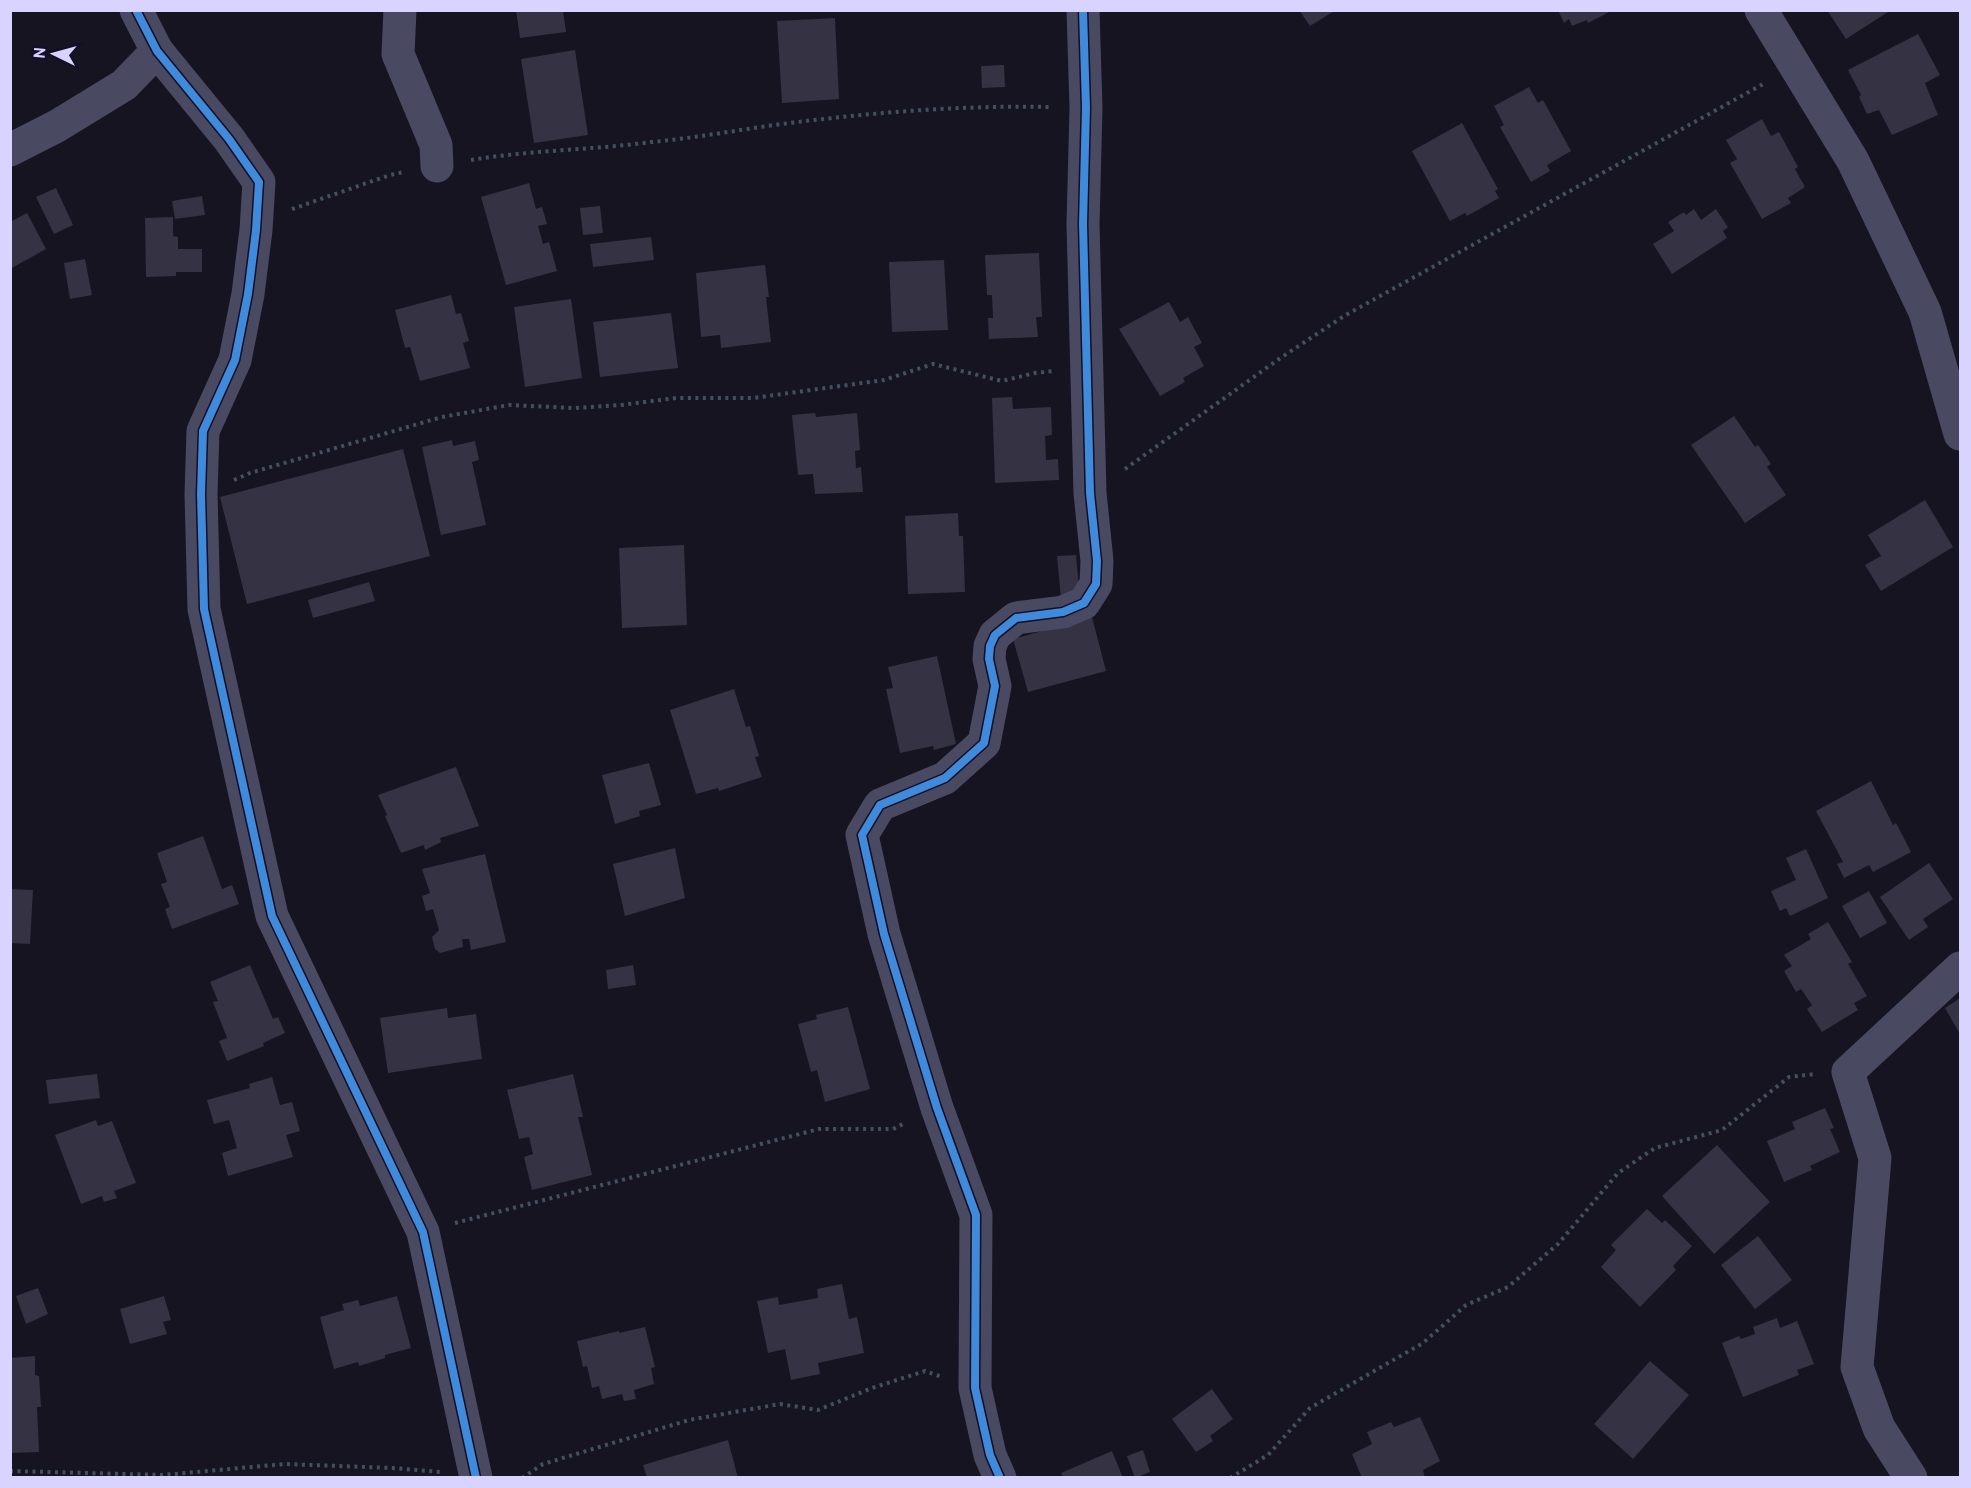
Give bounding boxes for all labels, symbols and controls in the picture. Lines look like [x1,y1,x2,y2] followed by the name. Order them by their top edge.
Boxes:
[24,24,84,84] north arrow
[31,46,52,59] text: N

